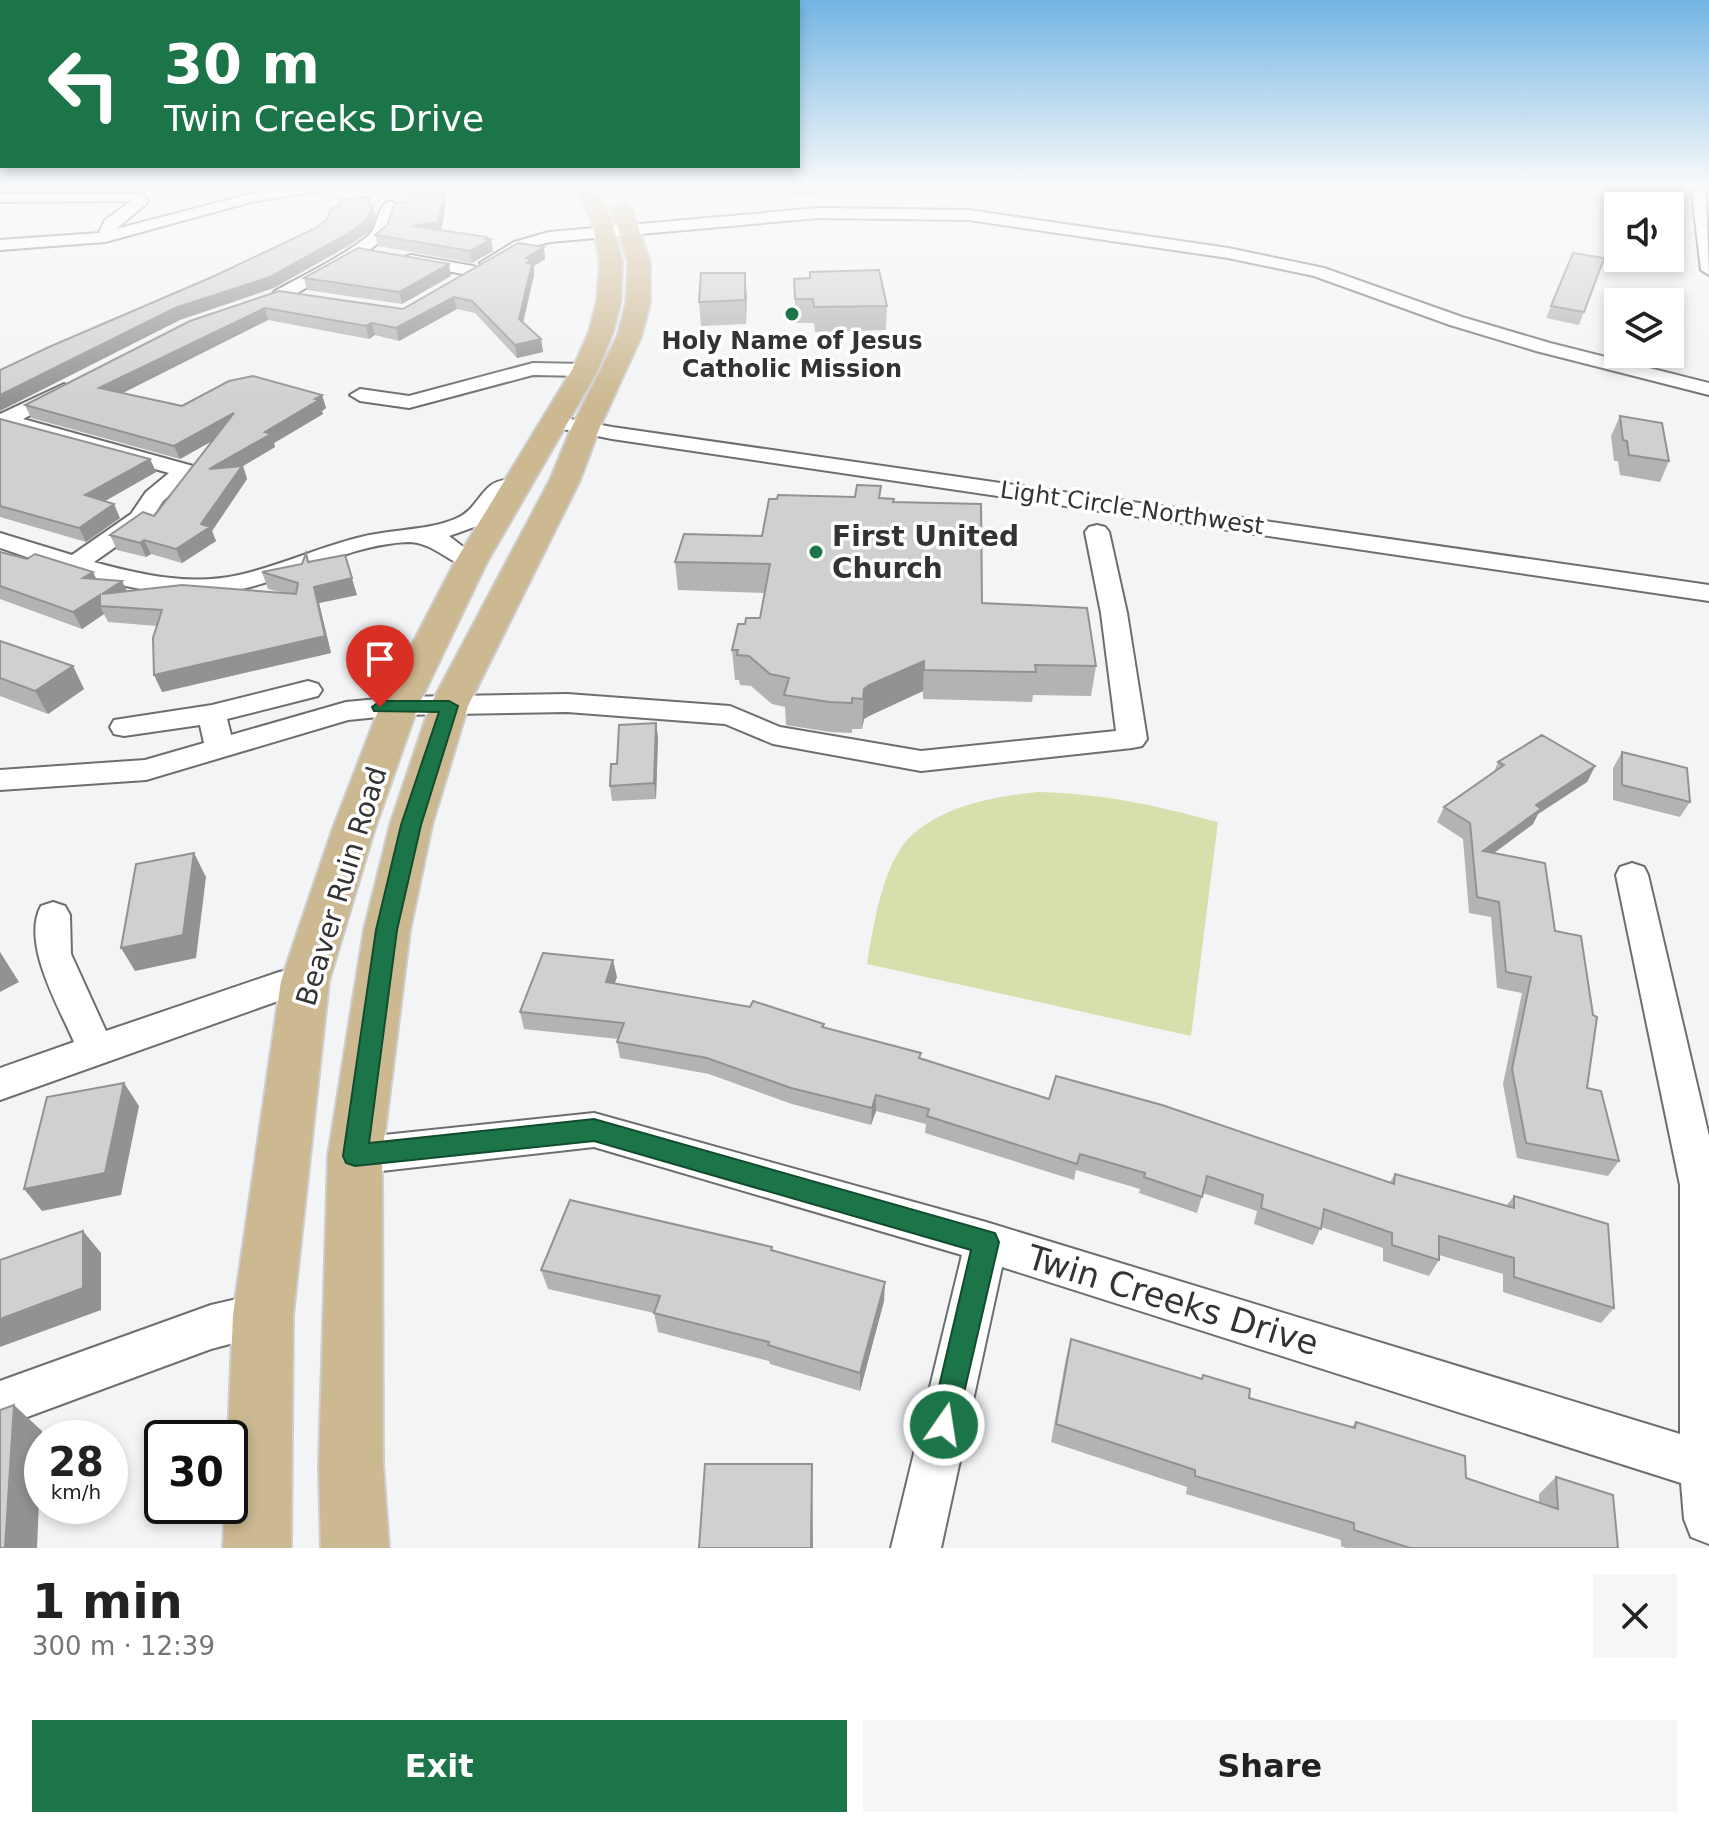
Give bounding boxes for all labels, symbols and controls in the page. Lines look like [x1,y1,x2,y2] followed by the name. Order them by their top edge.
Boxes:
[164,31,320,96] text: 30 m
[32,32,136,136] icon: left
[164,98,484,139] text: Twin Creeks Drive
[1604,192,1684,368] map controls
[1604,192,1684,272] button: sound
[1604,288,1684,368] button: layers
[783,305,801,323] marker: Holy Name of Jesus Catholic Mission
[662,327,922,383] place label: Holy Name of Jesus Catholic Mission
[998,476,1266,540] street label: Light Circle Northwest
[832,520,1019,585] place label: First United Church
[807,543,825,561] marker: First United Church
[346,625,414,707] pin
[358,637,402,681] icon: arrive
[289,763,394,1010] street label: Beaver Ruin Road
[1022,1236,1323,1363] street label: Twin Creeks Drive
[902,1383,986,1467] position arrow
[144,1420,248,1524] speed limit sign: 30
[48,1439,104,1485] text: 28
[51,1480,101,1504] text: km/h
[32,1573,183,1629] text: 1 min
[1593,1574,1677,1658] button: close
[32,1631,215,1661] text: 300 m · 12:39
[32,1720,847,1812] button: Exit
[863,1720,1677,1812] button: Share

